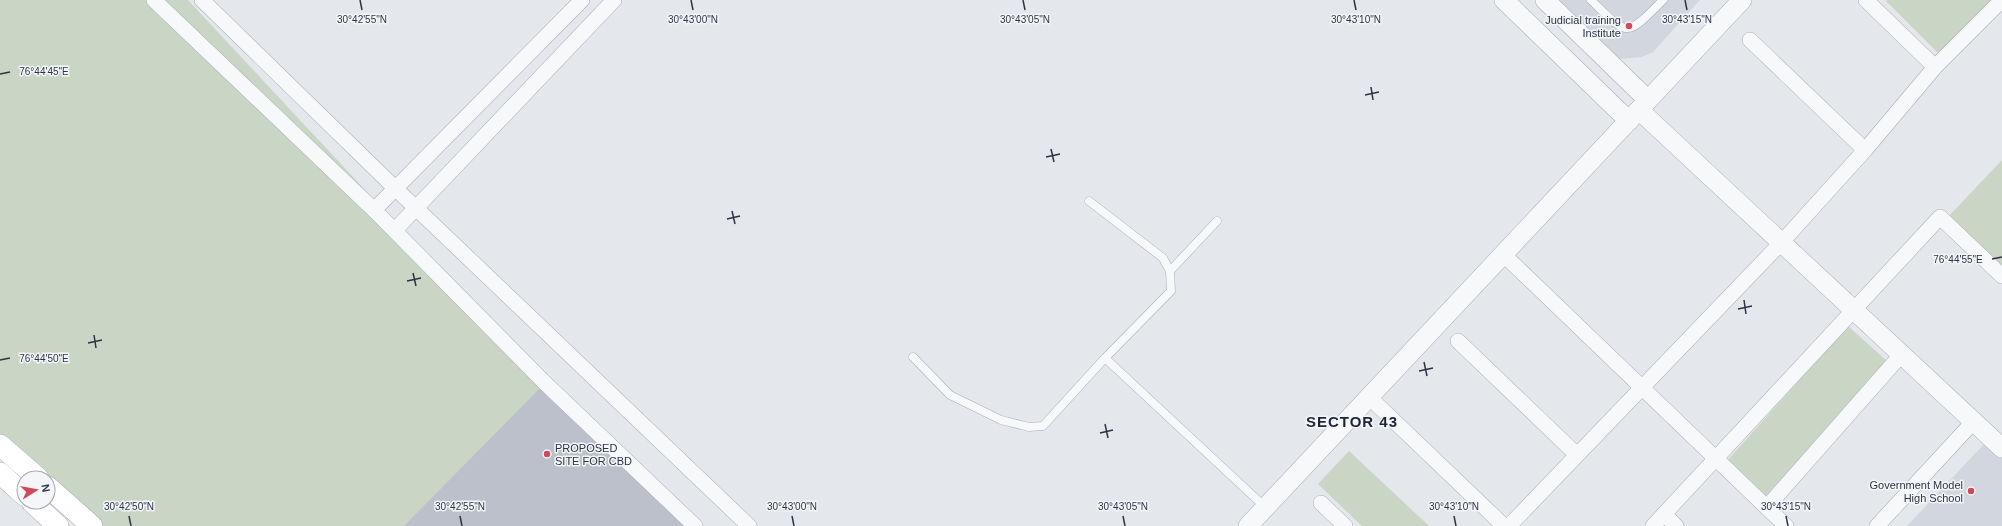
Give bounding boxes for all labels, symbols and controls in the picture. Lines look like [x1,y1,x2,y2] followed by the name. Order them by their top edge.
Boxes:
[337,14,387,25] text: 30°42'55"N
[668,14,718,25] text: 30°43'00"N
[1000,14,1050,25] text: 30°43'05"N
[1331,14,1381,25] text: 30°43'10"N
[1545,14,1621,39] place label: Judicial training Institute
[1662,14,1712,25] text: 30°43'15"N
[1624,21,1634,31] marker: Judicial training Institute
[19,66,69,77] text: 76°44'45"E
[1933,254,1983,265] text: 76°44'55"E
[19,353,69,364] text: 76°44'50"E
[1306,413,1398,430] district label: SECTOR 43
[555,442,632,467] place label: PROPOSED SITE FOR CBD
[542,449,552,459] marker: PROPOSED SITE FOR CBD
[16,470,56,510] north arrow
[1869,479,1963,504] place label: Government Model High School
[39,483,52,493] text: N
[1966,486,1976,496] marker: Government Model High School
[104,501,154,512] text: 30°42'50"N
[435,501,485,512] text: 30°42'55"N
[767,501,817,512] text: 30°43'00"N
[1098,501,1148,512] text: 30°43'05"N
[1429,501,1479,512] text: 30°43'10"N
[1761,501,1811,512] text: 30°43'15"N

